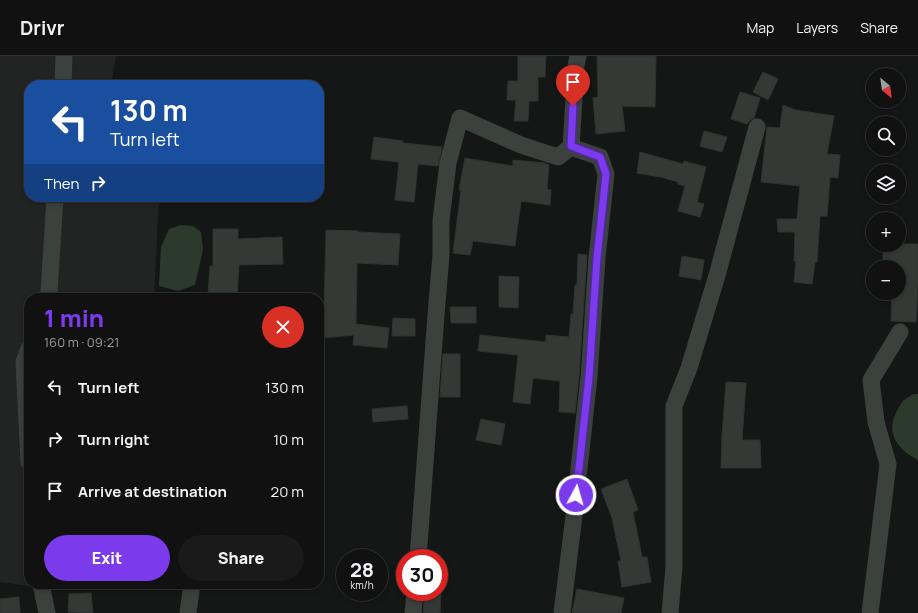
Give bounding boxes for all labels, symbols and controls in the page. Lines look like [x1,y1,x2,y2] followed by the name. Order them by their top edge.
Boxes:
[20,15,64,41] text: Drivr
[746,18,774,37] text: Map
[796,18,838,37] text: Layers
[860,18,898,37] text: Share
[556,65,590,106] pin
[866,68,906,108] north arrow
[866,68,906,300] map controls
[562,71,584,93] icon: arrive
[110,91,188,129] text: 130 m
[44,96,96,148] icon: left
[866,116,906,156] button: search
[110,127,180,151] text: Turn left
[866,164,906,204] button: layers
[87,172,109,194] icon: right
[44,173,79,194] text: Then
[866,212,906,252] button: +
[866,260,906,300] button: −
[44,301,104,334] text: 1 min
[262,306,304,348] button: close
[44,333,119,351] text: 160 m · 09:21
[44,376,66,398] icon: left
[78,377,140,398] text: Turn left
[265,377,304,398] text: 130 m
[44,428,66,450] icon: right
[78,429,149,450] text: Turn right
[273,429,304,450] text: 10 m
[555,474,597,516] position arrow
[44,480,66,502] icon: arrive
[78,481,227,502] text: Arrive at destination
[271,481,304,502] text: 20 m
[44,535,170,581] button: Exit
[178,535,304,581] button: Share
[396,549,448,601] speed limit sign: 30
[350,556,374,583] text: 28
[350,578,374,592] text: km/h

